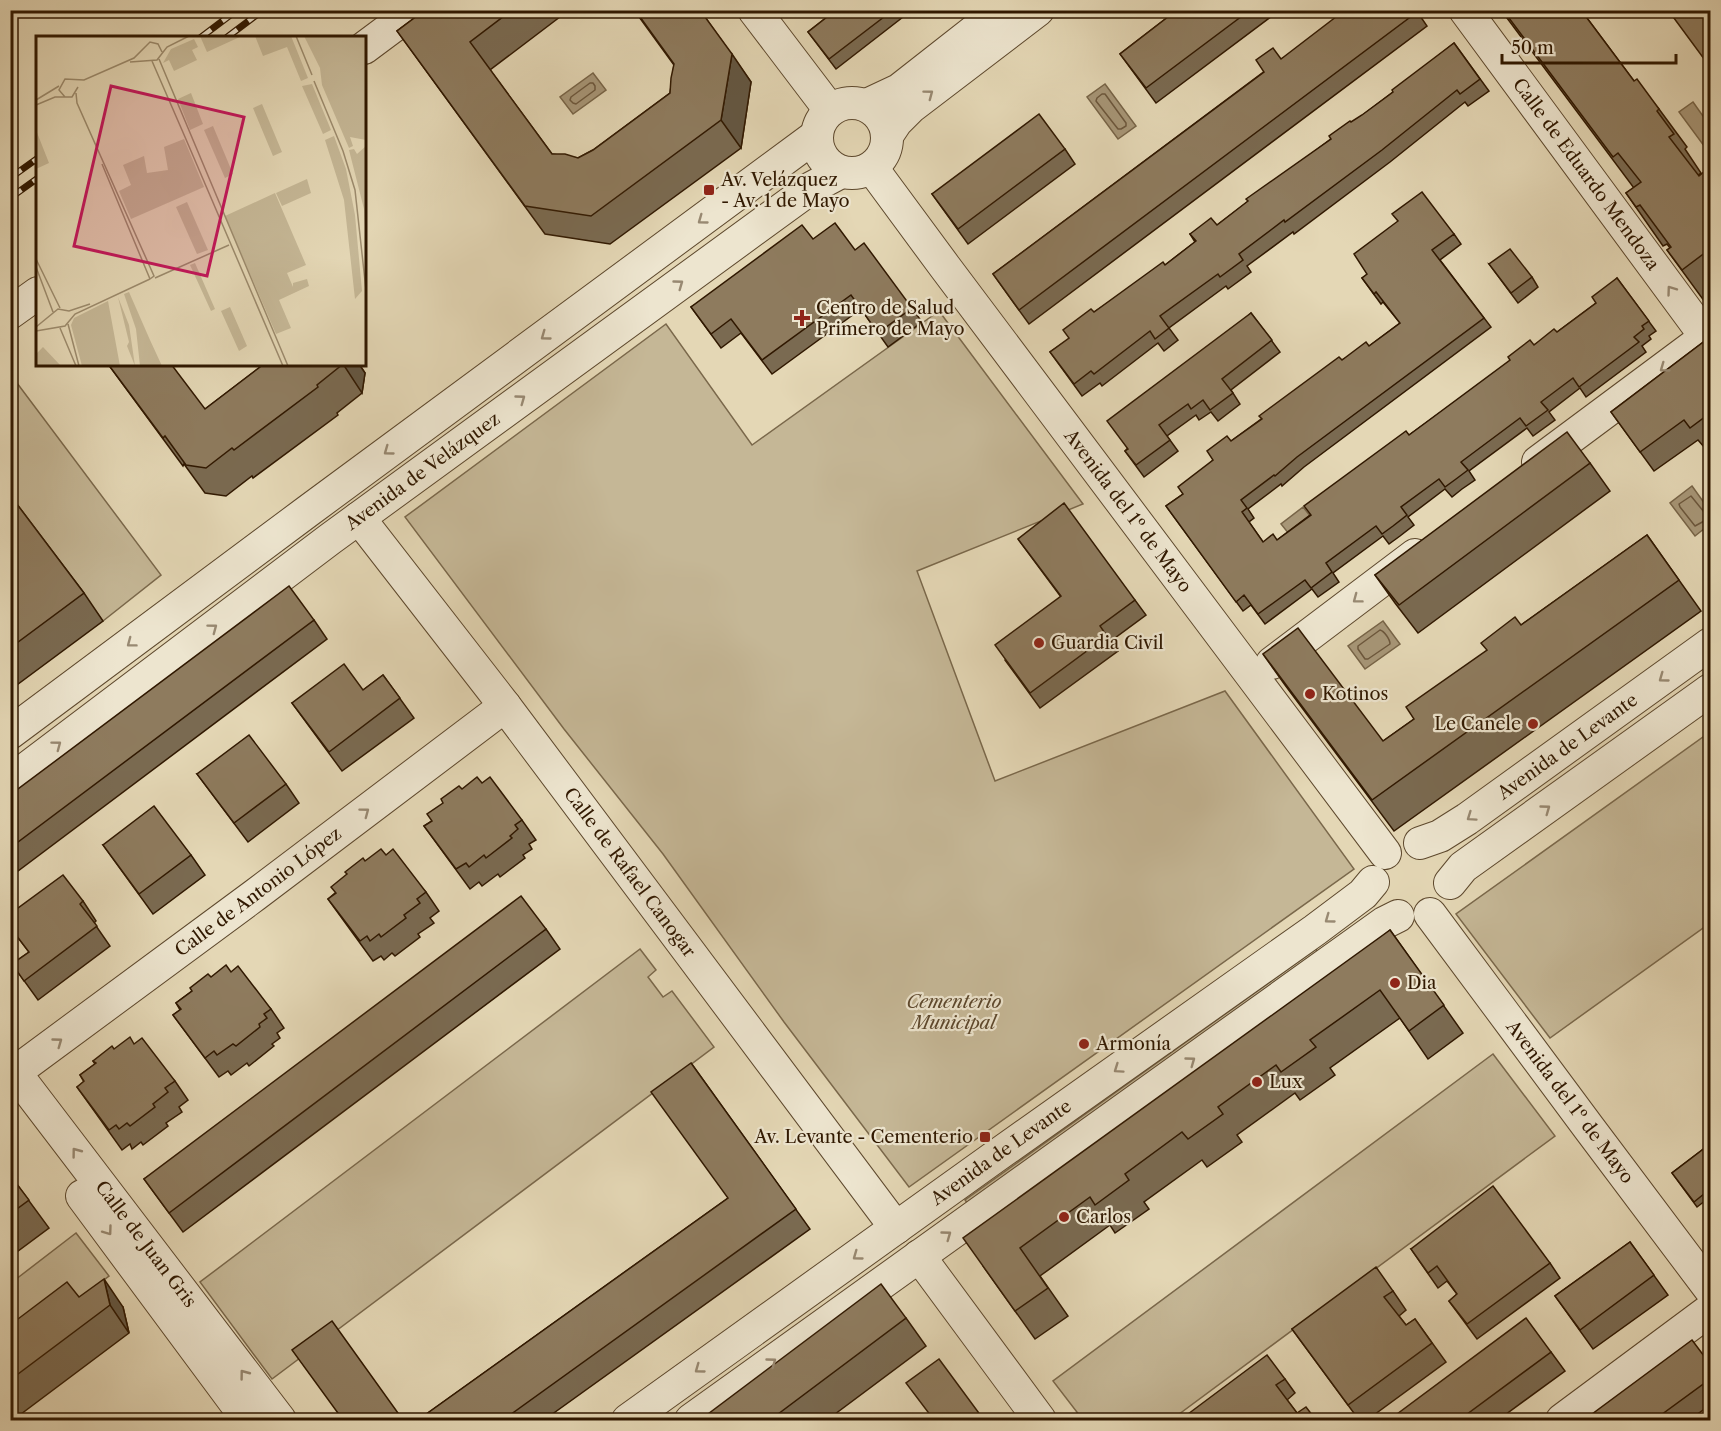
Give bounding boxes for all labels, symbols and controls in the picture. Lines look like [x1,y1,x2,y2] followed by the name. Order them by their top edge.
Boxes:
[1502,27,1676,65] scale bar
[36,36,366,366] inset map
[1511,37,1554,59] text: 50 m
[1508,74,1664,275] street label: Calle de Eduardo Mendoza
[923,90,934,101] one-way arrow
[720,169,850,212] place label: Av. Velázquez - Av. 1 de Mayo
[702,183,716,197] marker: Av. Velázquez - Av. 1 de Mayo
[698,213,709,224] one-way arrow
[672,281,683,292] one-way arrow
[1668,285,1679,296] one-way arrow
[816,297,964,340] place label: Centro de Salud Primero de Mayo
[793,309,811,327] marker: Centro de Salud Primero de Mayo
[541,328,552,339] one-way arrow
[1659,361,1670,372] one-way arrow
[515,396,526,407] one-way arrow
[340,408,504,536] street label: Avenida de Velázquez
[1059,424,1196,597] street label: Avenida del 1º de Mayo
[384,444,395,455] one-way arrow
[1352,592,1363,603] one-way arrow
[206,624,217,635] one-way arrow
[1051,632,1164,654] place label: Guardia Civil
[126,636,137,647] one-way arrow
[1032,636,1046,650] marker: Guardia Civil
[1659,671,1670,682] one-way arrow
[1322,683,1388,705] place label: Kotinos
[1303,687,1317,701] marker: Kotinos
[1492,689,1642,805] street label: Avenida de Levante
[1434,713,1521,735] place label: Le Canele
[1526,717,1540,731] marker: Le Canele
[51,742,62,753] one-way arrow
[559,783,700,962] street label: Calle de Rafael Canogar
[1539,805,1550,816] one-way arrow
[359,808,370,819] one-way arrow
[1466,810,1477,821] one-way arrow
[171,823,346,961] street label: Calle de Antonio López
[1324,912,1335,923] one-way arrow
[1407,972,1437,994] place label: Dia
[1388,976,1402,990] marker: Dia
[907,991,1002,1034] park label: Cementerio Municipal
[1501,1015,1638,1188] street label: Avenida del 1º de Mayo
[1095,1033,1171,1055] place label: Armonía
[1077,1037,1091,1051] marker: Armonía
[51,1038,62,1049] one-way arrow
[1185,1057,1196,1068] one-way arrow
[1114,1062,1125,1073] one-way arrow
[1269,1071,1303,1093] place label: Lux
[1250,1075,1264,1089] marker: Lux
[926,1095,1076,1211] street label: Avenida de Levante
[753,1126,973,1148] place label: Av. Levante - Cementerio
[978,1130,992,1144] marker: Av. Levante - Cementerio
[72,1147,83,1158] one-way arrow
[91,1177,201,1312] street label: Calle de Juan Gris
[1076,1206,1131,1228] place label: Carlos
[1057,1210,1071,1224] marker: Carlos
[101,1224,112,1235] one-way arrow
[941,1231,952,1242] one-way arrow
[853,1248,864,1259] one-way arrow
[766,1358,777,1369] one-way arrow
[694,1362,705,1373] one-way arrow
[241,1370,252,1381] one-way arrow

